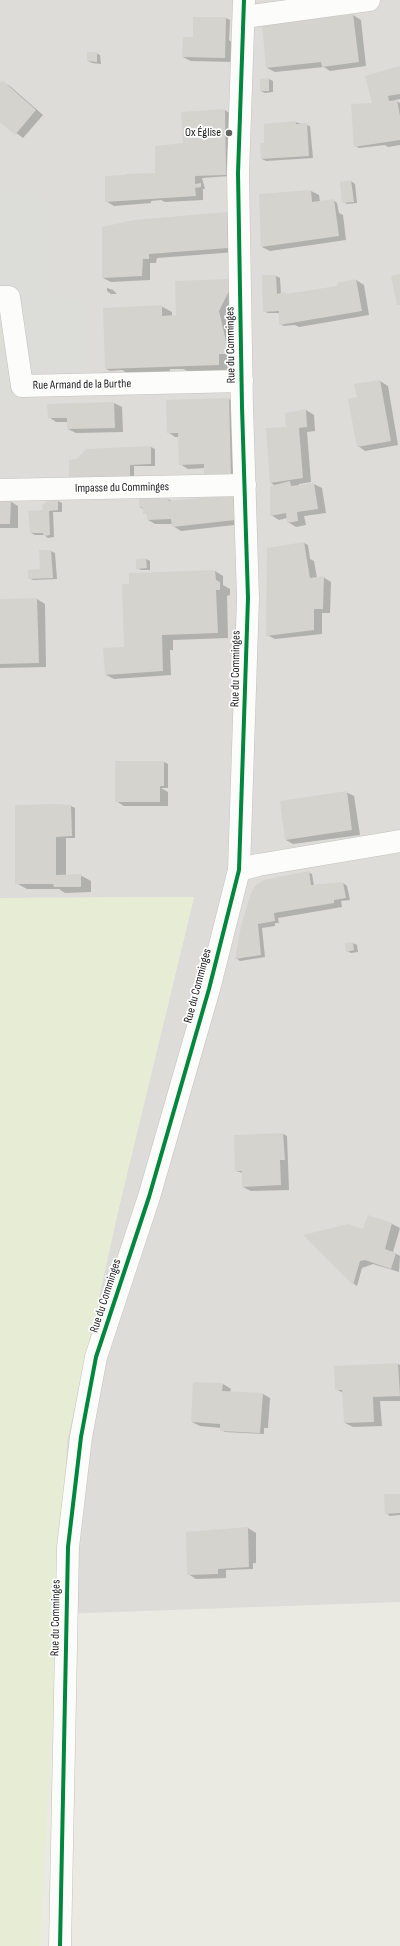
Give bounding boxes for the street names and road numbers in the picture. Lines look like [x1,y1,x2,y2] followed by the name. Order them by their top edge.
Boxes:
[223,307,239,383] street label: Rue du Comminges
[33,377,131,393] street label: Rue Armand de la Burthe
[75,480,169,496] street label: Impasse du Comminges
[228,631,244,707] street label: Rue du Comminges
[181,947,215,1025] street label: Rue du Comminges
[87,1257,125,1335] street label: Rue du Comminges
[48,1580,64,1656] street label: Rue du Comminges

